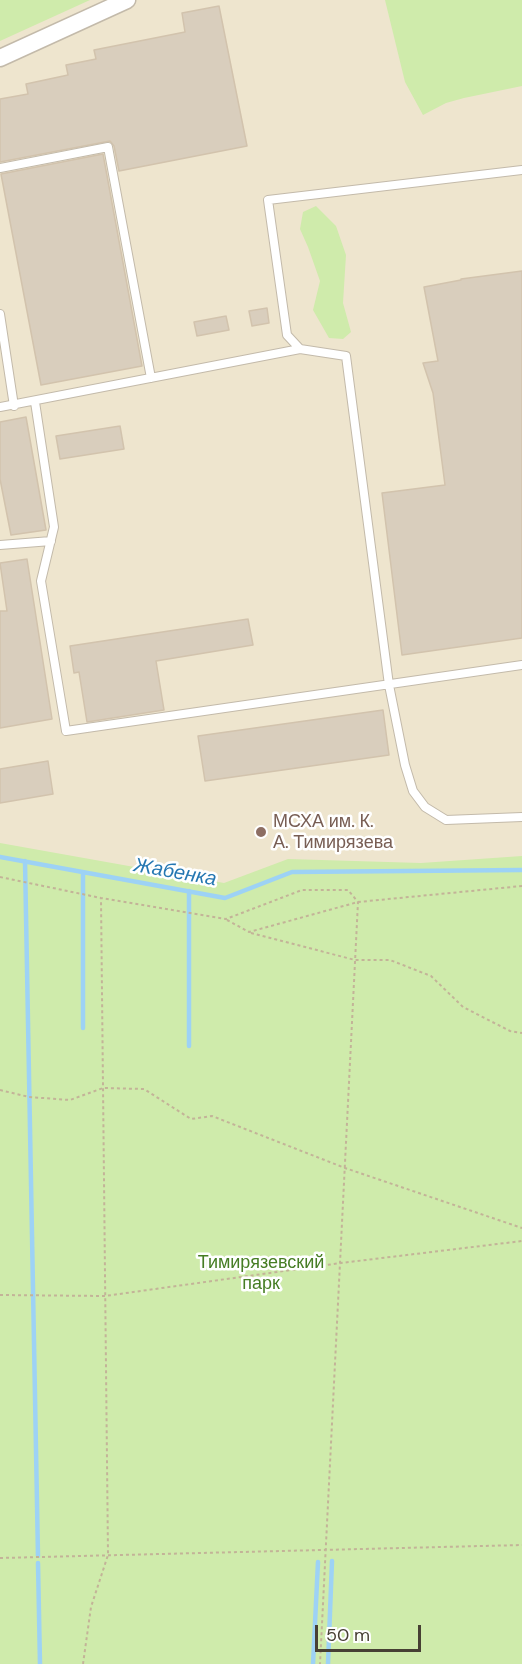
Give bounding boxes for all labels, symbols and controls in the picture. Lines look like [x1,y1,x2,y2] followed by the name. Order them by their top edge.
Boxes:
[273,811,393,854] place label: МСХА им. К. А. Тимирязева
[254,825,268,839] marker: МСХА им. К. А. Тимирязева
[132,854,218,892] water label: Жабенка
[198,1252,324,1294] park label: Тимирязевский парк
[318,1613,424,1651] scale bar
[326,1623,370,1647] text: 50 m

